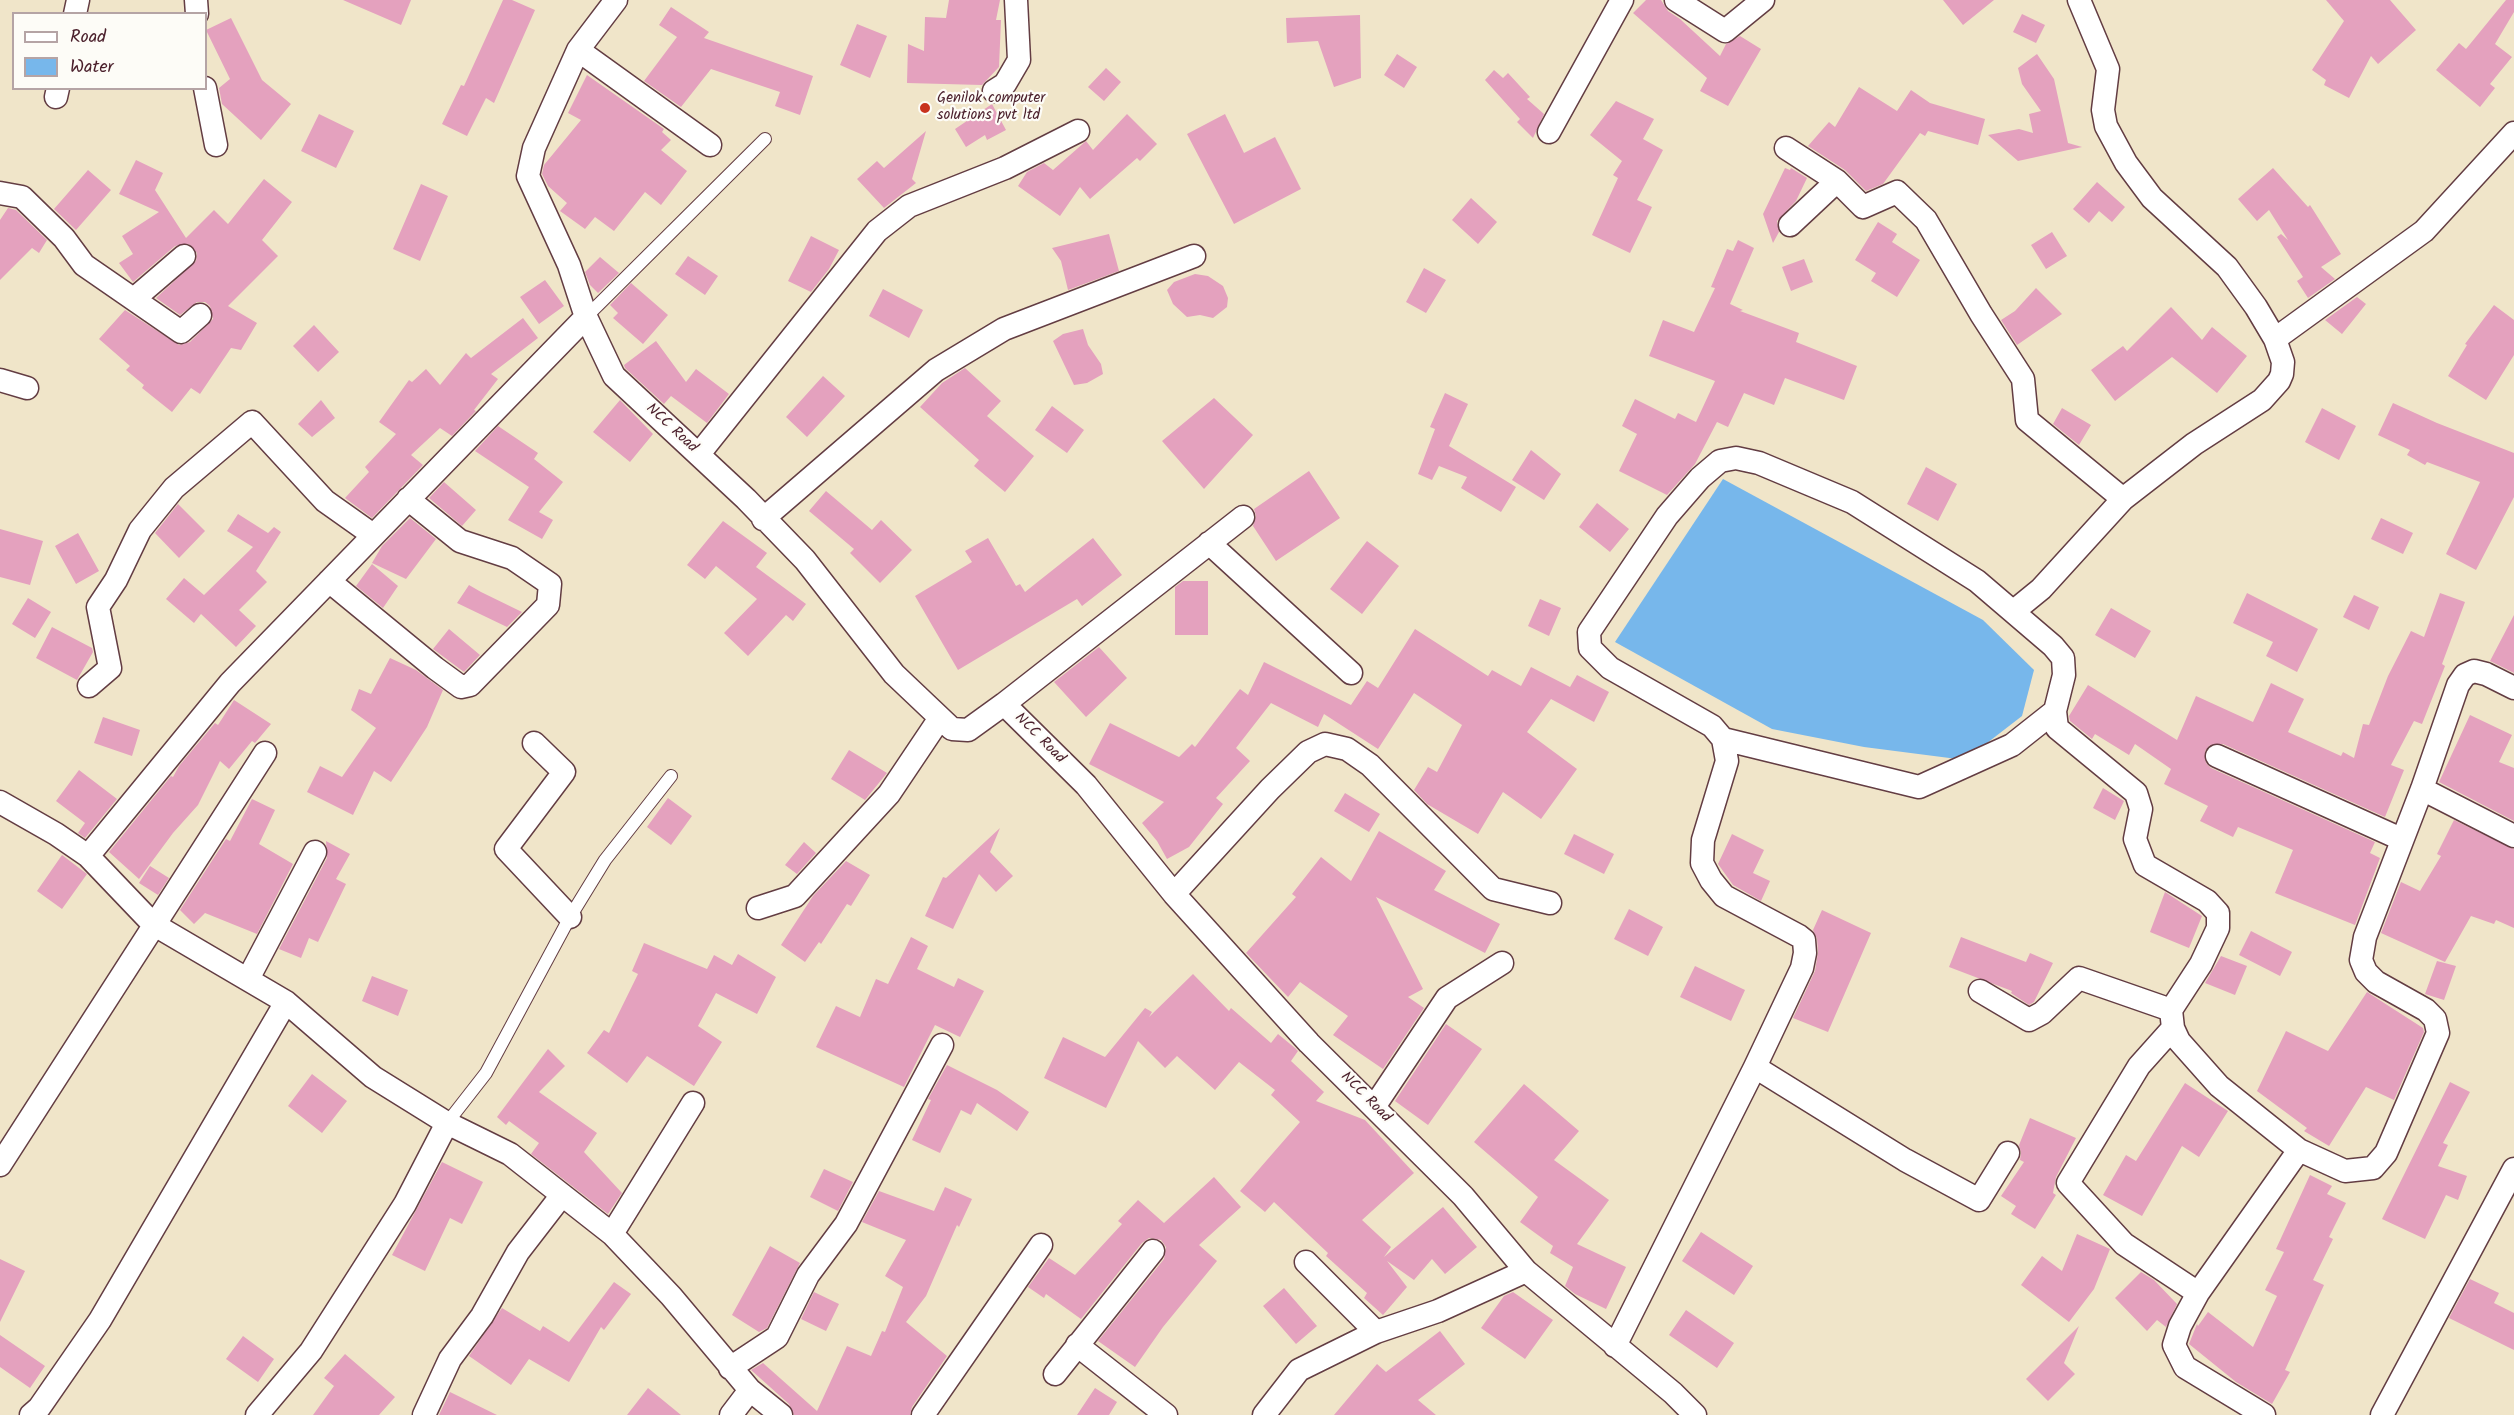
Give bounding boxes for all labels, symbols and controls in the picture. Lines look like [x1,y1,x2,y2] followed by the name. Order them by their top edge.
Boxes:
[12,12,207,90] legend
[70,23,106,52] text: Road
[70,53,114,82] text: Water
[937,90,1045,125] place label: Genilok computer solutions pvt ltd
[918,101,932,115] marker: Genilok computer solutions pvt ltd
[641,401,701,457] street label: NCC Road
[1010,710,1068,768] street label: NCC Road
[1336,1069,1394,1127] street label: NCC Road

